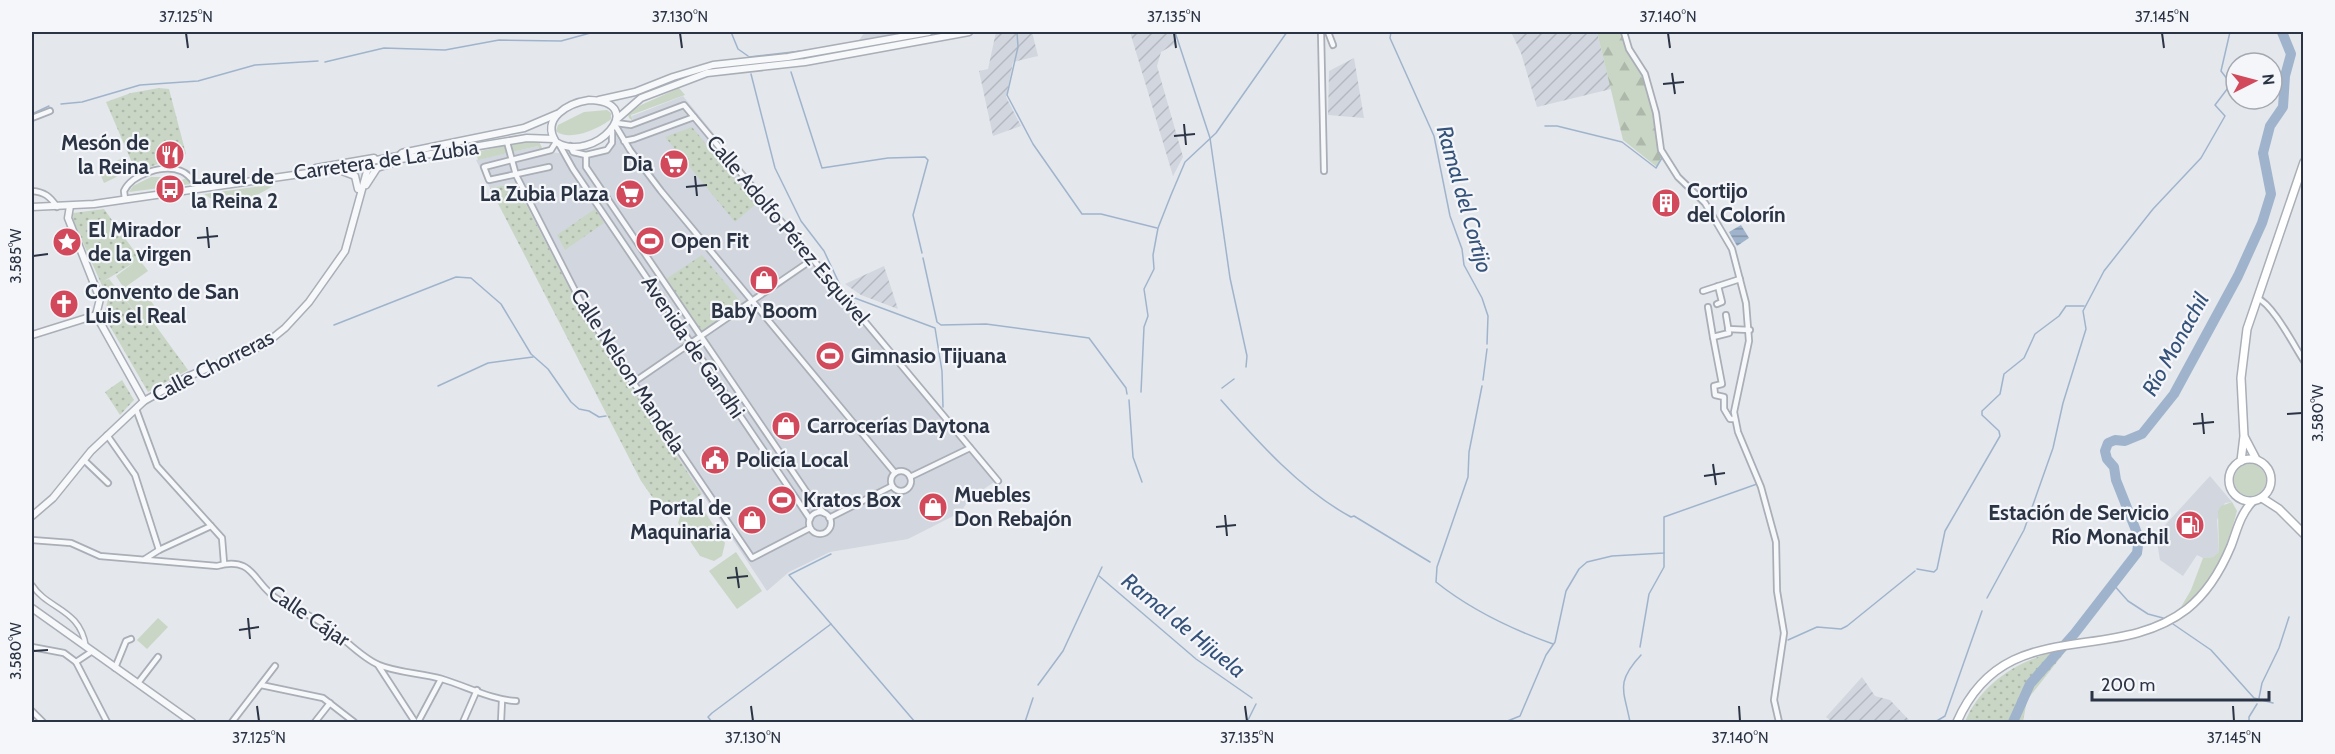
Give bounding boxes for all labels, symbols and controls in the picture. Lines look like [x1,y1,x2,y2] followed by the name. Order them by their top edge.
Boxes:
[159,8,213,26] text: 37.125°N
[652,8,708,26] text: 37.130°N
[1147,8,1201,26] text: 37.135°N
[1640,8,1696,26] text: 37.140°N
[2135,8,2189,26] text: 37.145°N
[2224,51,2284,111] north arrow
[2258,73,2278,86] text: N
[1431,122,1498,276] water label: Ramal del Cortijo
[61,130,150,179] place label: Mesón de la Reina
[702,130,875,330] street label: Calle Adolfo Pérez Esquivel
[292,134,480,185] street label: Carretera de La Zubia
[154,139,186,171] restaurant icon: Mesón de la Reina
[658,148,690,180] supermarket icon: Dia
[623,151,654,176] place label: Dia
[191,164,278,213] place label: Laurel de la Reina 2
[154,173,186,205] bus stop icon: Laurel de la Reina 2
[614,178,646,210] supermarket icon: La Zubia Plaza
[1687,178,1786,227] place label: Cortijo del Colorín
[480,181,610,206] place label: La Zubia Plaza
[1650,187,1682,219] building icon: Cortijo del Colorín
[88,217,191,266] place label: El Mirador de la virgen
[634,225,666,257] sports icon: Open Fit
[51,226,83,258] place icon: El Mirador de la virgen
[7,228,25,284] text: 3.585°W
[671,228,749,253] place label: Open Fit
[748,264,780,296] shop icon: Baby Boom
[637,271,750,423] street label: Avenida de Gandhi
[85,279,239,328] place label: Convento de San Luis el Real
[566,284,691,458] street label: Calle Nelson Mandela
[2136,287,2215,400] water label: Río Monachil
[48,288,80,320] church icon: Convento de San Luis el Real
[711,298,817,323] place label: Baby Boom
[148,324,278,407] street label: Calle Chorreras
[814,340,846,372] sports icon: Gimnasio Tijuana
[851,343,1007,368] place label: Gimnasio Tijuana
[2309,383,2327,442] text: 3.580°W
[770,410,802,442] shop icon: Carrocerías Daytona
[807,413,990,438] place label: Carrocerías Daytona
[699,444,731,476] public building icon: Policía Local
[736,447,849,472] place label: Policía Local
[954,482,1072,531] place label: Muebles Don Rebajón
[766,484,798,516] sports icon: Kratos Box
[803,487,902,512] place label: Kratos Box
[917,491,949,523] shop icon: Muebles Don Rebajón
[630,495,732,544] place label: Portal de Maquinaria
[1988,500,2169,549] place label: Estación de Servicio Río Monachil
[736,504,768,536] shop icon: Portal de Maquinaria
[2174,509,2206,541] fuel station icon: Estación de Servicio Río Monachil
[1116,567,1251,684] water label: Ramal de Hijuela
[263,579,355,653] street label: Calle Cájar
[7,621,25,680] text: 3.580°W
[2092,664,2269,702] scale bar
[2101,674,2155,696] text: 200 m
[232,729,286,747] text: 37.125°N
[725,729,781,747] text: 37.130°N
[1220,729,1274,747] text: 37.135°N
[1712,729,1768,747] text: 37.140°N
[2207,729,2261,747] text: 37.145°N

